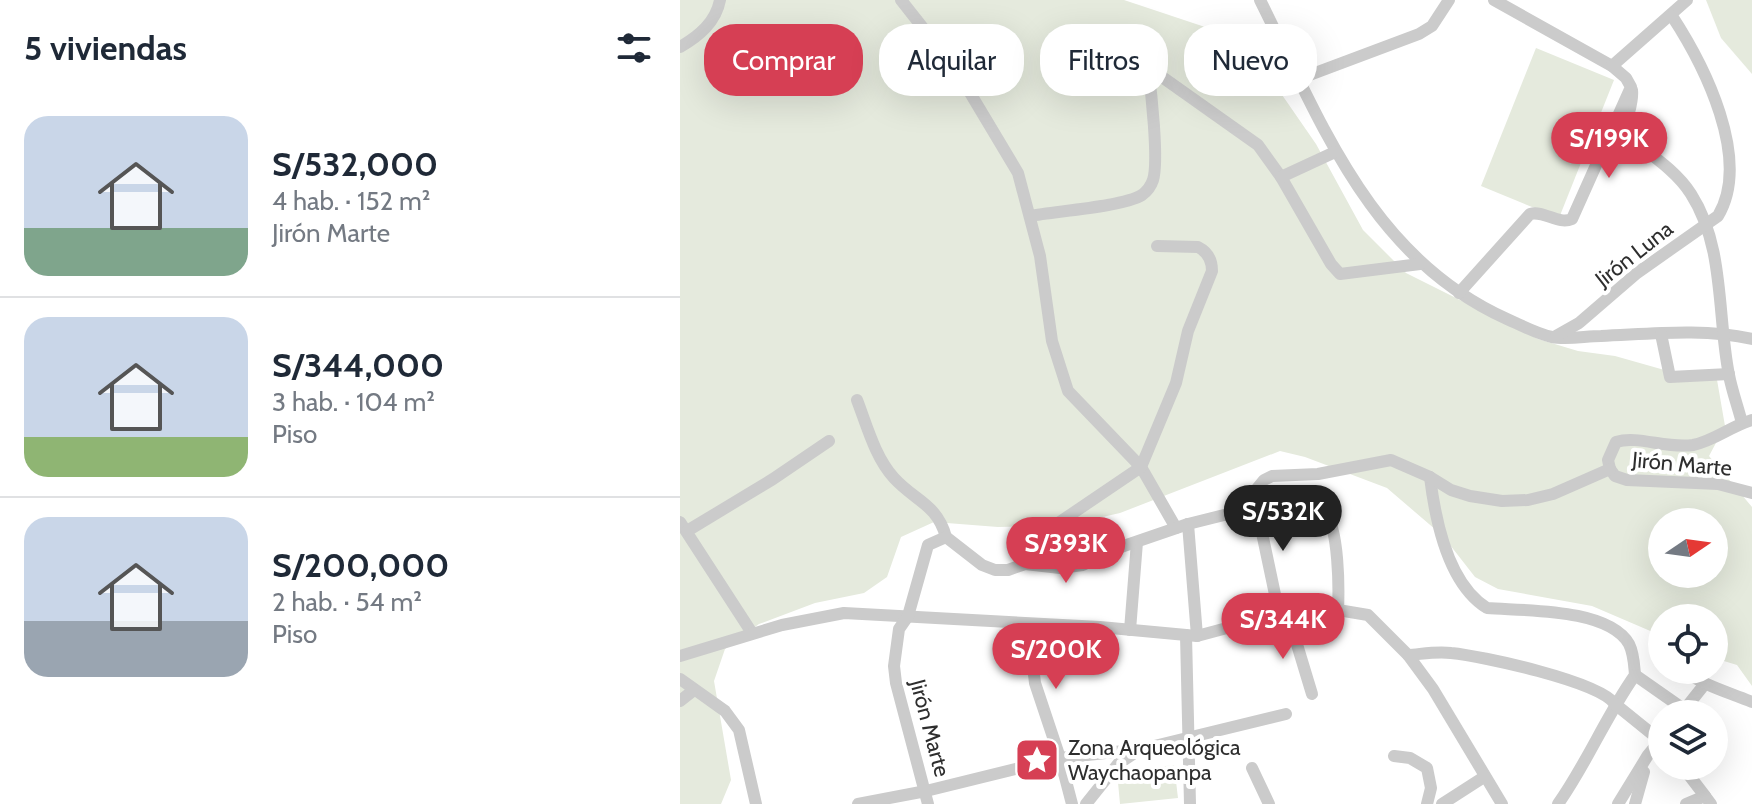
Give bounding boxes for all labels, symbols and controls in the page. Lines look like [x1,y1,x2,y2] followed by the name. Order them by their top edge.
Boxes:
[704,24,863,96] chip: Comprar
[879,24,1024,96] chip: Alquilar
[1040,24,1168,96] chip: Filtros
[1184,24,1317,96] chip: Nuevo
[612,26,656,70] icon: filters
[24,27,187,69] text: 5 viviendas
[1544,112,1674,180] pin: S/199K
[1569,122,1649,154] text: S/199K
[272,143,438,185] text: S/532,000
[88,148,184,244] icon: home
[272,185,430,217] text: 4 hab. · 152 m²
[1589,215,1679,293] street label: Jirón Luna
[272,217,390,249] text: Jirón Marte
[272,344,444,386] text: S/344,000
[88,349,184,445] icon: home
[272,386,435,418] text: 3 hab. · 104 m²
[272,418,317,450] text: Piso
[1630,446,1733,482] street label: Jirón Marte
[1218,485,1348,553] pin: S/532K
[1242,495,1324,527] text: S/532K
[1648,508,1728,588] north arrow
[1648,508,1728,780] map controls
[1001,517,1131,585] pin: S/393K
[1024,527,1108,559] text: S/393K
[272,544,449,586] text: S/200,000
[88,549,184,645] icon: home
[272,586,422,618] text: 2 hab. · 54 m²
[1218,593,1348,661] pin: S/344K
[1239,603,1327,635] text: S/344K
[1648,604,1728,684] button: locate
[272,618,317,650] text: Piso
[991,623,1121,691] pin: S/200K
[1010,633,1102,665] text: S/200K
[904,675,956,780] street label: Jirón Marte
[1648,700,1728,780] button: layers
[1068,734,1241,786] place label: Zona Arqueológica Waychaopanpa
[1013,736,1061,784] place icon: Zona Arqueológica Waychaopanpa

